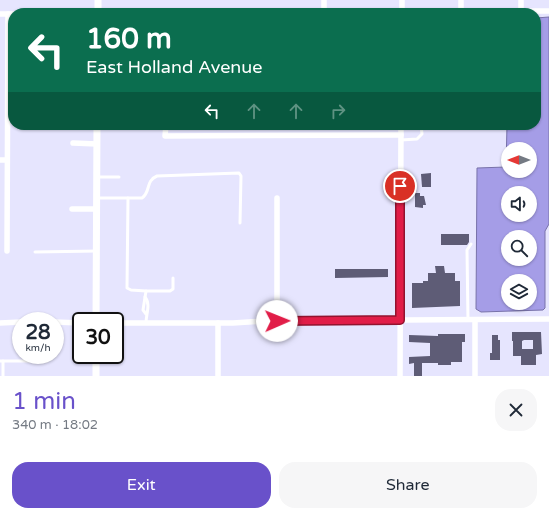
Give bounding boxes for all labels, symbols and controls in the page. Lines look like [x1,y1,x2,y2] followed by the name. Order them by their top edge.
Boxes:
[86,22,172,56] text: 160 m
[20,24,72,76] icon: left
[86,56,262,78] text: East Holland Avenue
[201,100,223,122] icon: left
[243,100,265,122] icon: ahead
[285,100,307,122] icon: ahead
[327,100,349,122] icon: right
[501,142,537,178] north arrow
[501,142,537,310] map controls
[383,169,417,203] pin
[389,175,411,197] icon: arrive
[501,186,537,222] button: sound
[501,230,537,266] button: search
[501,274,537,310] button: layers
[256,300,298,342] position arrow
[72,312,124,364] speed limit sign: 30
[25,321,51,345] text: 28
[25,342,51,354] text: km/h
[12,387,76,416] text: 1 min
[495,389,537,431] button: close
[12,417,98,433] text: 340 m · 18:02
[12,462,271,508] button: Exit
[279,462,537,508] button: Share

